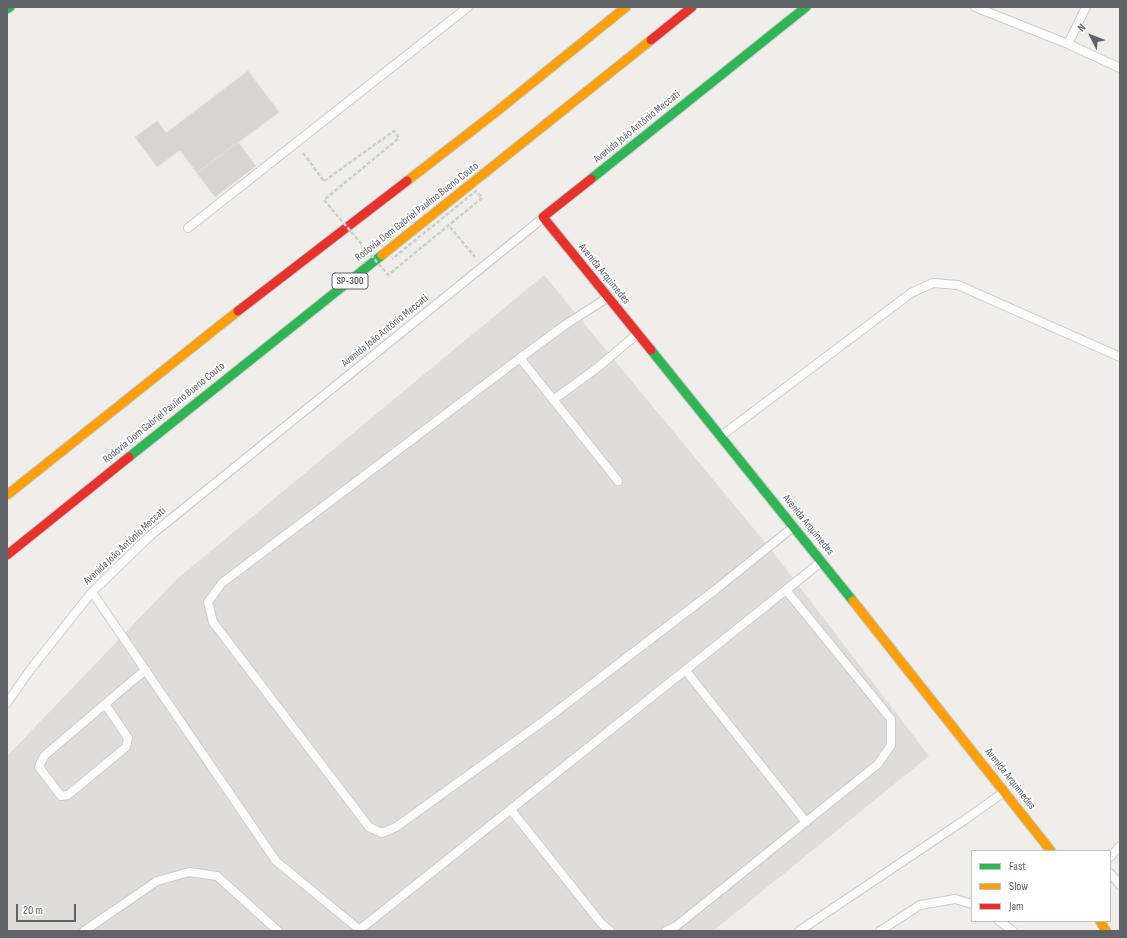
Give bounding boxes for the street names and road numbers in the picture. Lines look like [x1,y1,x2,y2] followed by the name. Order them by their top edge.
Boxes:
[591,88,683,166] street label: Avenida João Antônio Meccati
[353,160,481,264] street label: Rodovia Dom Gabriel Paulino Bueno Couto
[576,241,632,307] street label: Avenida Arquimedes
[332,273,368,289] road number: SP-300
[339,292,431,370] street label: Avenida João Antônio Meccati
[100,360,228,466] street label: Rodovia Dom Gabriel Paulino Bueno Couto
[780,492,836,558] street label: Avenida Arquimedes
[81,504,169,588] street label: Avenida João Antônio Meccati
[982,746,1038,812] street label: Avenida Arquimedes

